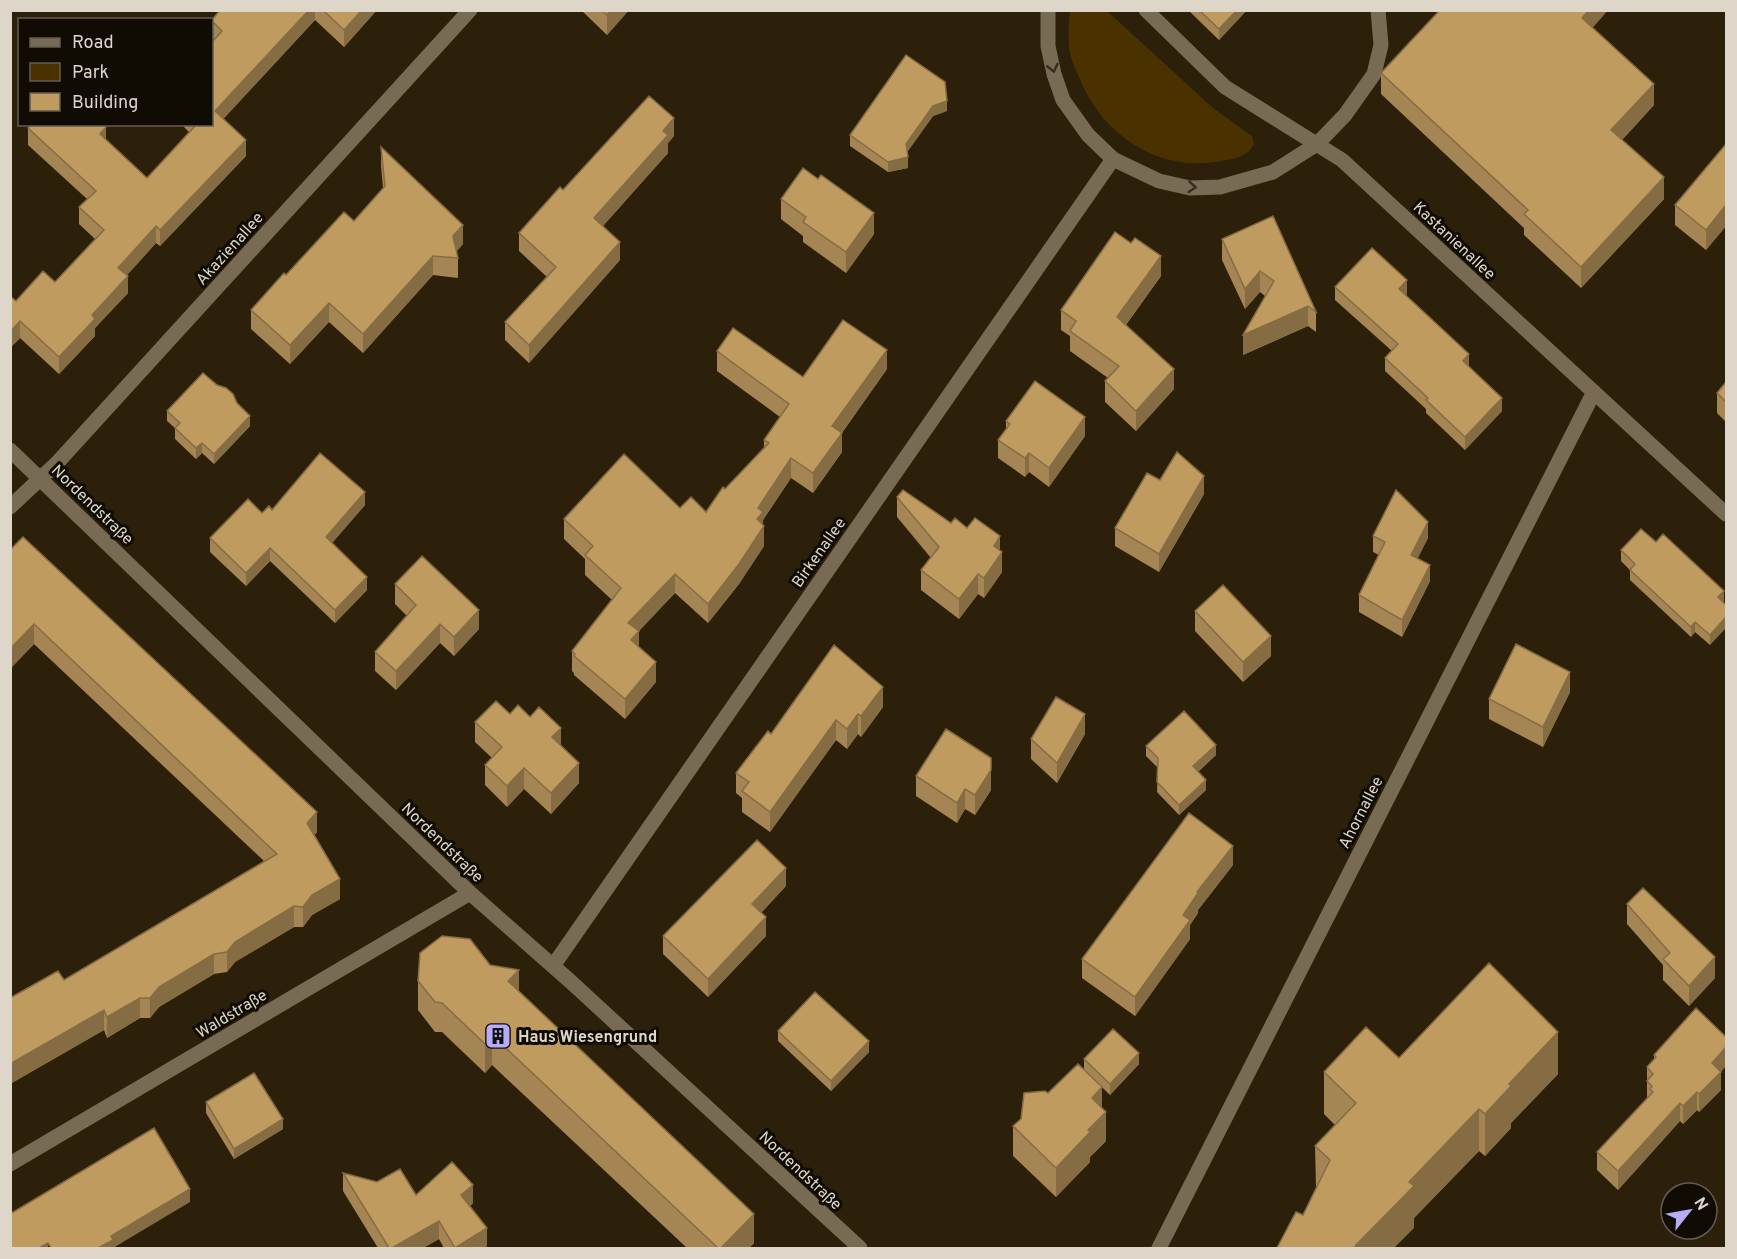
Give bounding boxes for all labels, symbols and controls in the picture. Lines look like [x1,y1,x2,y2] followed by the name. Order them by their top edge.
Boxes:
[18,18,213,126] legend
[72,32,114,55] text: Road
[72,62,109,85] text: Park
[1046,63,1059,73] one-way arrow
[72,92,138,115] text: Building
[1187,180,1196,193] one-way arrow
[1408,198,1499,285] street label: Kastanienallee
[192,209,269,290] street label: Akazienallee
[46,461,137,550] street label: Nordendstraße
[788,514,851,592] street label: Birkenallee
[1335,773,1389,852] street label: Ahornallee
[396,799,487,888] street label: Nordendstraße
[193,986,271,1044] street label: Waldstraße
[483,1021,513,1051] building icon: Haus Wiesengrund
[518,1028,657,1048] place label: Haus Wiesengrund
[754,1128,845,1215] street label: Nordendstraße
[1659,1181,1719,1241] north arrow
[1689,1194,1712,1214] text: N

